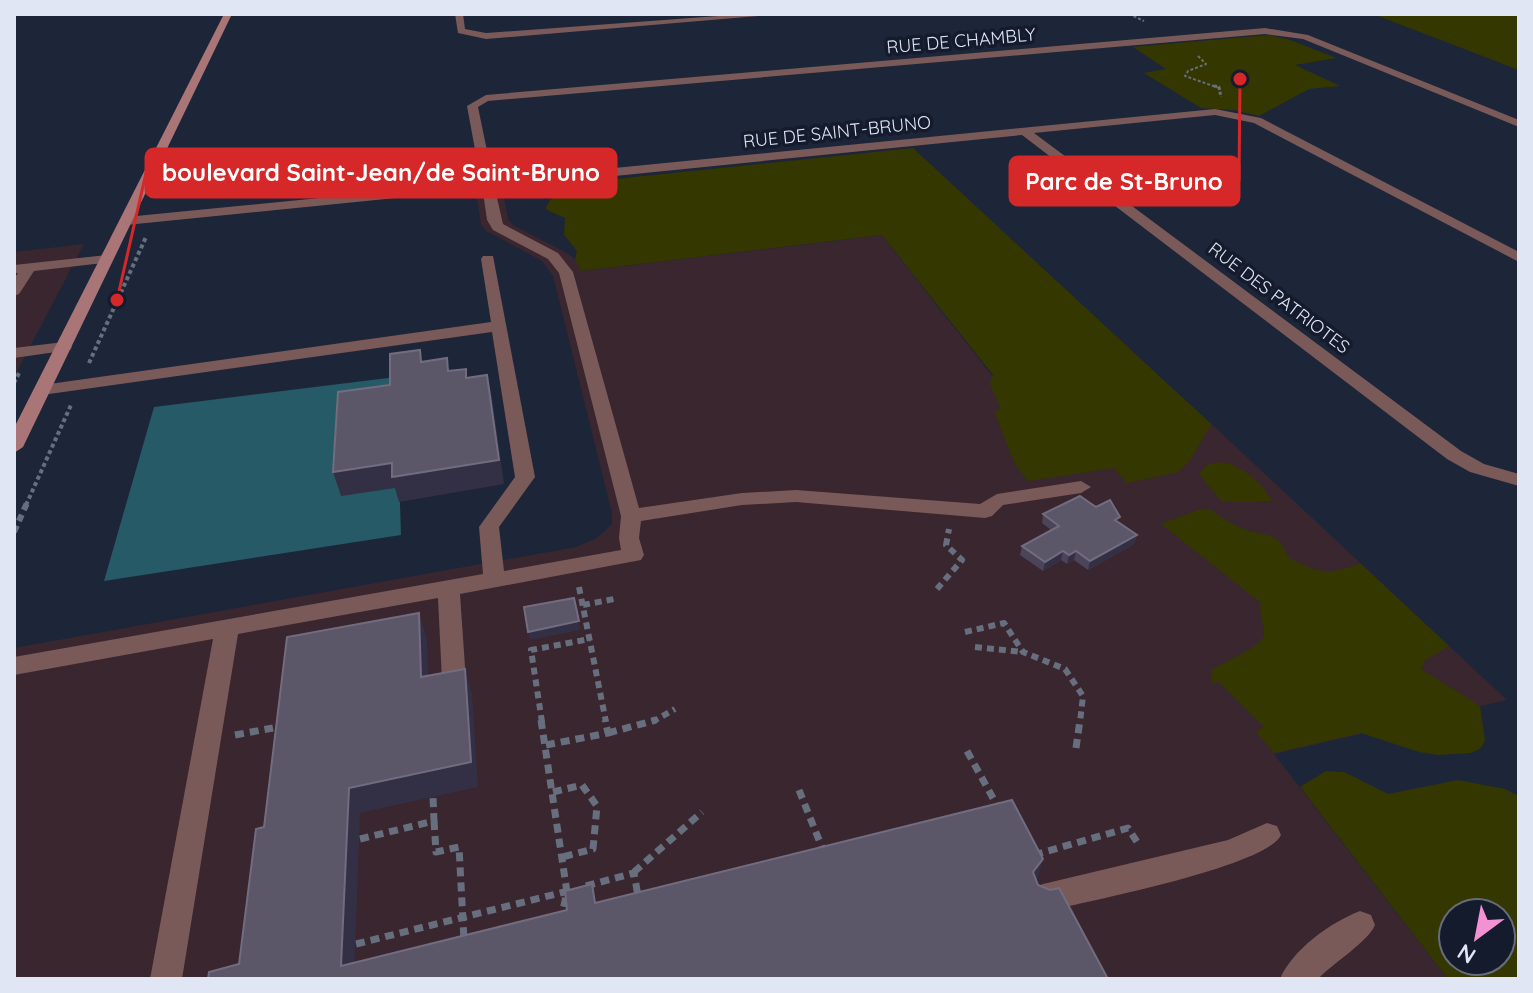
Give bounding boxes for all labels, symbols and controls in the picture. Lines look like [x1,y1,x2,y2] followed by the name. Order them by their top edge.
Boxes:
[885,23,1036,58] street label: RUE DE CHAMBLY
[742,110,932,153] street label: RUE DE SAINT-BRUNO
[146,149,616,197] callout: boulevard Saint-Jean/de Saint-Bruno
[162,157,600,187] text: boulevard Saint-Jean/de Saint-Bruno
[1010,157,1239,205] callout: Parc de St-Bruno
[1025,166,1223,196] text: Parc de St-Bruno
[1204,237,1354,358] street label: RUE DES PATRIOTES
[1437,897,1517,977] north arrow
[1452,938,1481,970] text: N

